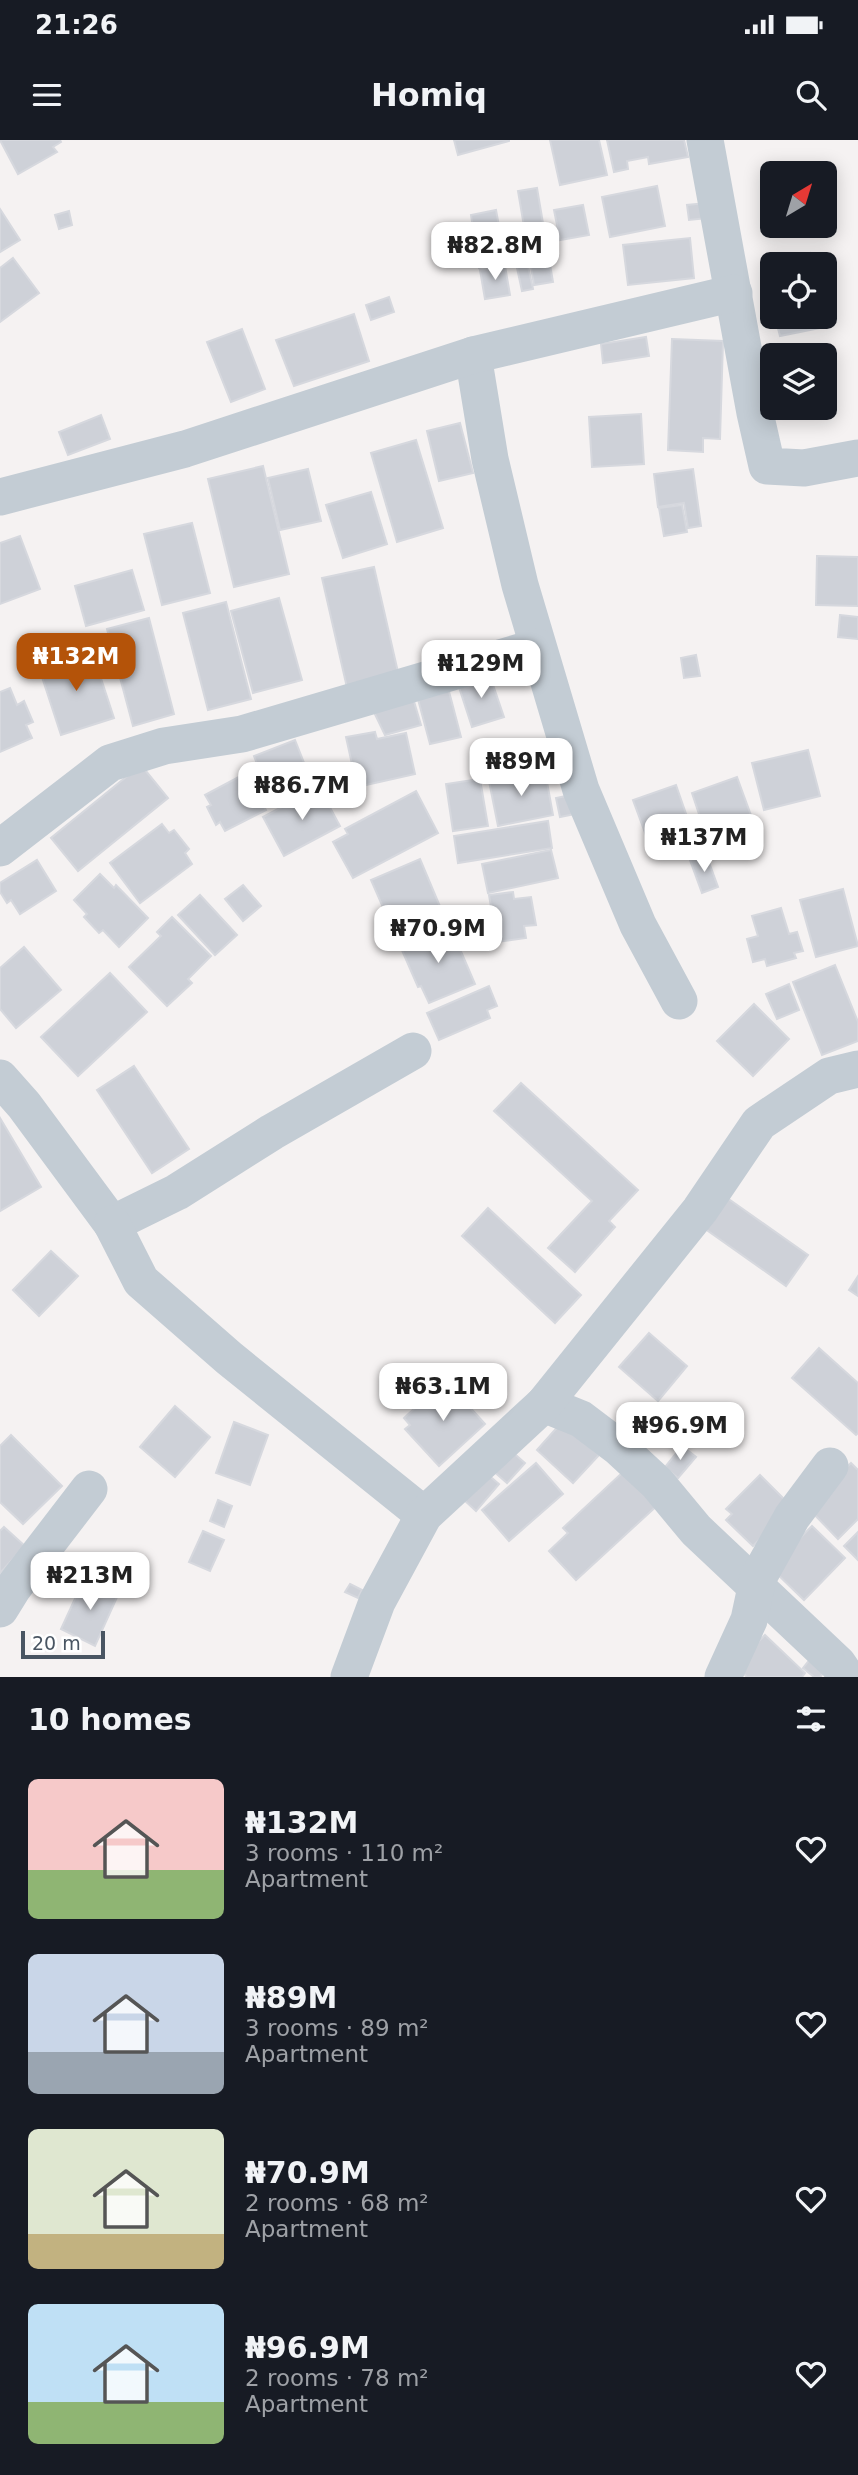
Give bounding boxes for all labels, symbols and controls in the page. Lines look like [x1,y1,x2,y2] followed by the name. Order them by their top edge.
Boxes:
[35,10,118,40] text: 21:26
[28,76,66,114] icon: menu
[371,76,487,114] text: Homiq
[792,76,830,114] icon: search
[760,161,836,238] north arrow
[760,161,837,420] map controls
[438,222,552,282] pin: ₦82.8M
[447,232,543,258] text: ₦82.8M
[760,252,837,329] button: locate
[760,343,837,420] button: layers
[27,634,125,693] pin: ₦132M
[432,640,530,700] pin: ₦129M
[33,643,119,669] text: ₦132M
[438,650,524,676] text: ₦129M
[480,738,562,798] pin: ₦89M
[486,748,556,774] text: ₦89M
[245,762,359,822] pin: ₦86.7M
[254,772,350,798] text: ₦86.7M
[655,814,753,874] pin: ₦137M
[661,824,747,850] text: ₦137M
[381,906,495,965] pin: ₦70.9M
[390,915,486,941] text: ₦70.9M
[386,1364,500,1423] pin: ₦63.1M
[395,1373,491,1399] text: ₦63.1M
[623,1402,737,1462] pin: ₦96.9M
[632,1412,728,1438] text: ₦96.9M
[41,1552,139,1612] pin: ₦213M
[47,1562,133,1588] text: ₦213M
[21,1628,105,1660] scale bar
[32,1632,81,1654] text: 20 m
[792,1700,830,1738] icon: filters
[28,1702,192,1737] text: 10 homes
[245,1805,358,1840] text: ₦132M
[84,1807,168,1891] icon: home
[792,1830,830,1868] icon: heart
[245,1840,443,1866] text: 3 rooms · 110 m²
[245,1866,368,1892] text: Apartment
[245,1980,337,2015] text: ₦89M
[84,1982,168,2066] icon: home
[792,2005,830,2043] icon: heart
[245,2015,429,2041] text: 3 rooms · 89 m²
[245,2041,368,2067] text: Apartment
[245,2155,370,2190] text: ₦70.9M
[84,2157,168,2241] icon: home
[792,2180,830,2218] icon: heart
[245,2190,429,2216] text: 2 rooms · 68 m²
[245,2216,368,2242] text: Apartment
[245,2330,370,2365] text: ₦96.9M
[84,2332,168,2416] icon: home
[792,2355,830,2393] icon: heart
[245,2365,429,2391] text: 2 rooms · 78 m²
[245,2391,368,2417] text: Apartment

